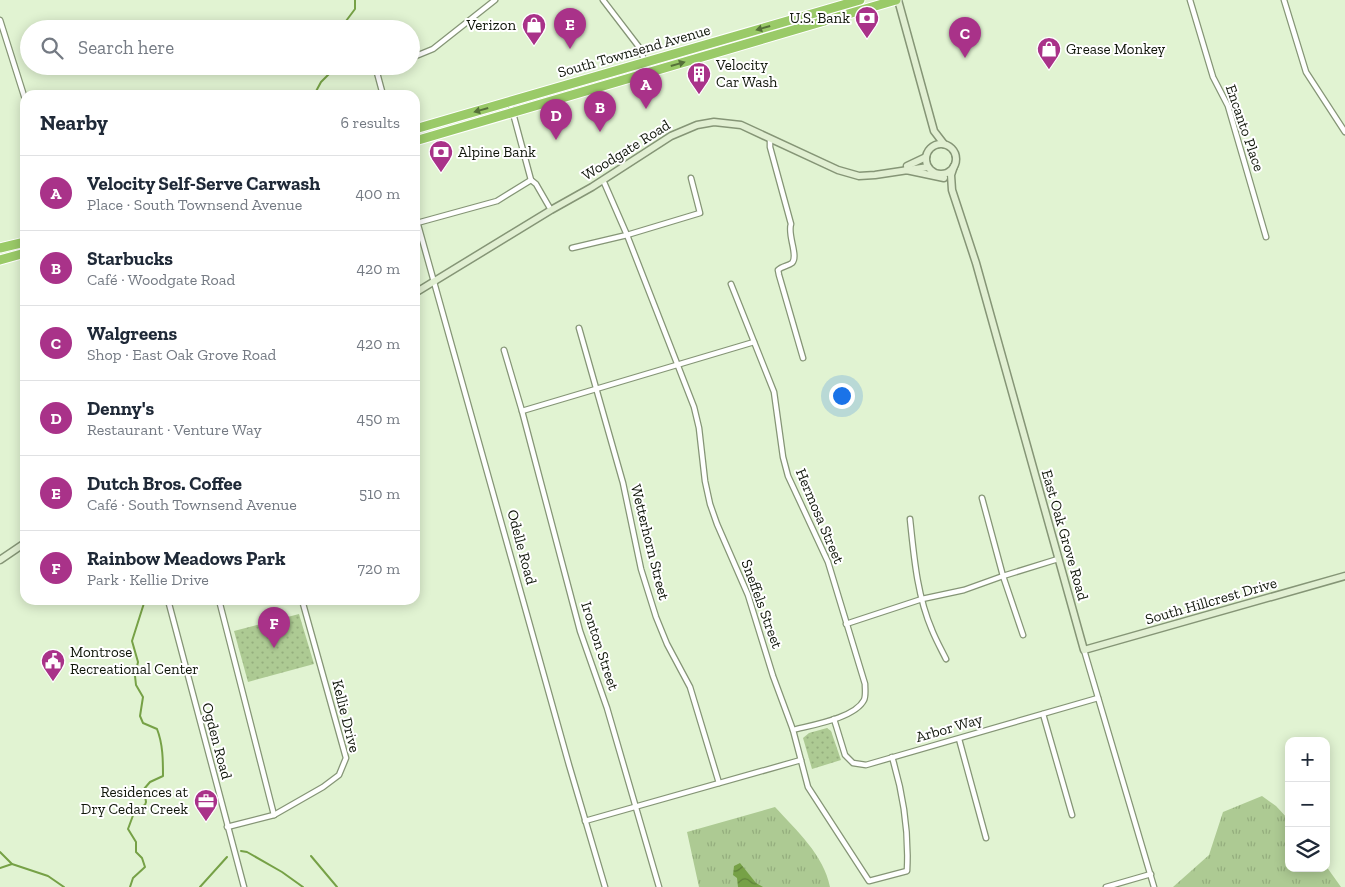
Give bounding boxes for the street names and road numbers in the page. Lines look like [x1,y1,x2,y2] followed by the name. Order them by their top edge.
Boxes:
[556,21,712,81] street label: South Townsend Avenue
[1222,82,1268,174] street label: Encanto Place
[579,115,674,184] street label: Woodgate Road
[792,466,848,567] street label: Hermosa Street
[1038,468,1092,603] street label: East Oak Grove Road
[627,482,673,602] street label: Wetterhorn Street
[503,508,541,587] street label: Odelle Road
[738,557,787,651] street label: Sneffels Street
[1143,574,1279,628] street label: South Hillcrest Drive
[577,599,623,693] street label: Ironton Street
[328,678,364,754] street label: Kellie Drive
[198,701,236,782] street label: Ogden Road
[914,710,985,746] street label: Arbor Way

